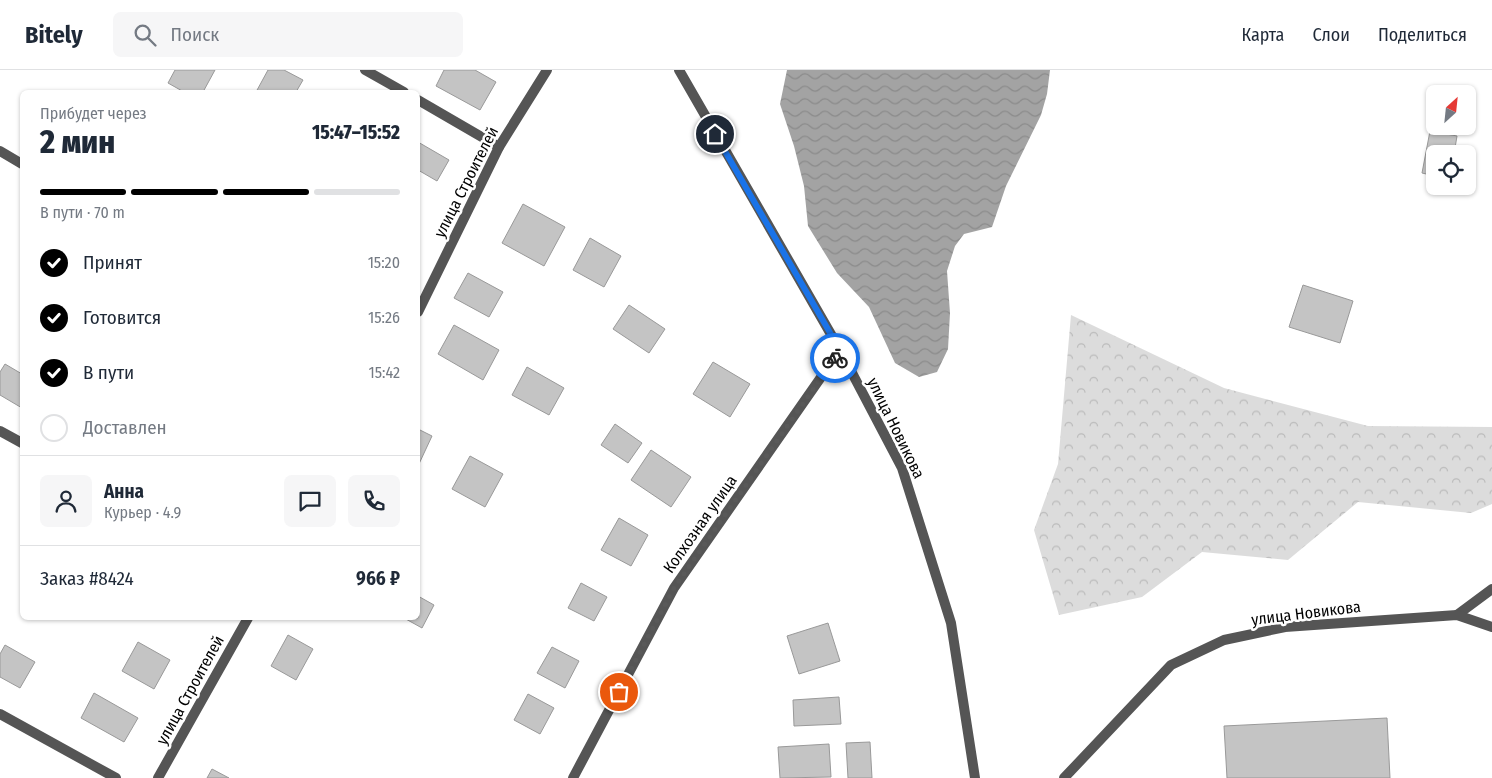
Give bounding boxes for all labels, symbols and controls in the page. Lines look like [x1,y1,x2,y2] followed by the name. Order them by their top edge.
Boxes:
[113,12,463,57] search box
[25,21,83,49] text: Bitely
[131,21,159,49] icon: search
[171,23,219,46] text: Поиск
[1241,24,1284,46] text: Карта
[1312,24,1350,46] text: Слои
[1378,24,1467,46] text: Поделиться
[1426,85,1476,135] north arrow
[1426,85,1476,195] map controls
[40,104,147,123] text: Прибудет через
[694,113,736,155] pin
[701,120,729,148] icon: home
[312,121,400,144] text: 15:47–15:52
[40,123,115,161] text: 2 мин
[430,123,502,241] street label: улица Строителей
[1426,145,1476,195] button: locate
[40,203,125,222] text: В пути · 70 m
[40,249,68,277] icon: check
[83,251,142,274] text: Принят
[368,253,400,272] text: 15:20
[40,304,68,332] icon: check
[83,306,161,329] text: Готовится
[368,308,400,327] text: 15:26
[810,333,860,383] courier
[821,344,849,372] icon: bike
[40,359,68,387] icon: check
[83,361,134,384] text: В пути
[369,363,400,382] text: 15:42
[863,374,929,482] street label: улица Новикова
[83,416,167,439] text: Доставлен
[659,471,741,577] street label: Колхозная улица
[40,475,92,527] button: person
[284,475,336,527] button: chat
[348,475,400,527] button: phone
[104,480,144,503] text: Анна
[104,503,181,522] text: Курьер · 4.9
[40,567,134,590] text: Заказ #8424
[356,567,400,590] text: 966 ₽
[1250,597,1362,629] street label: улица Новикова
[152,632,228,748] street label: улица Строителей
[598,671,640,713] pin
[605,678,633,706] icon: bag

